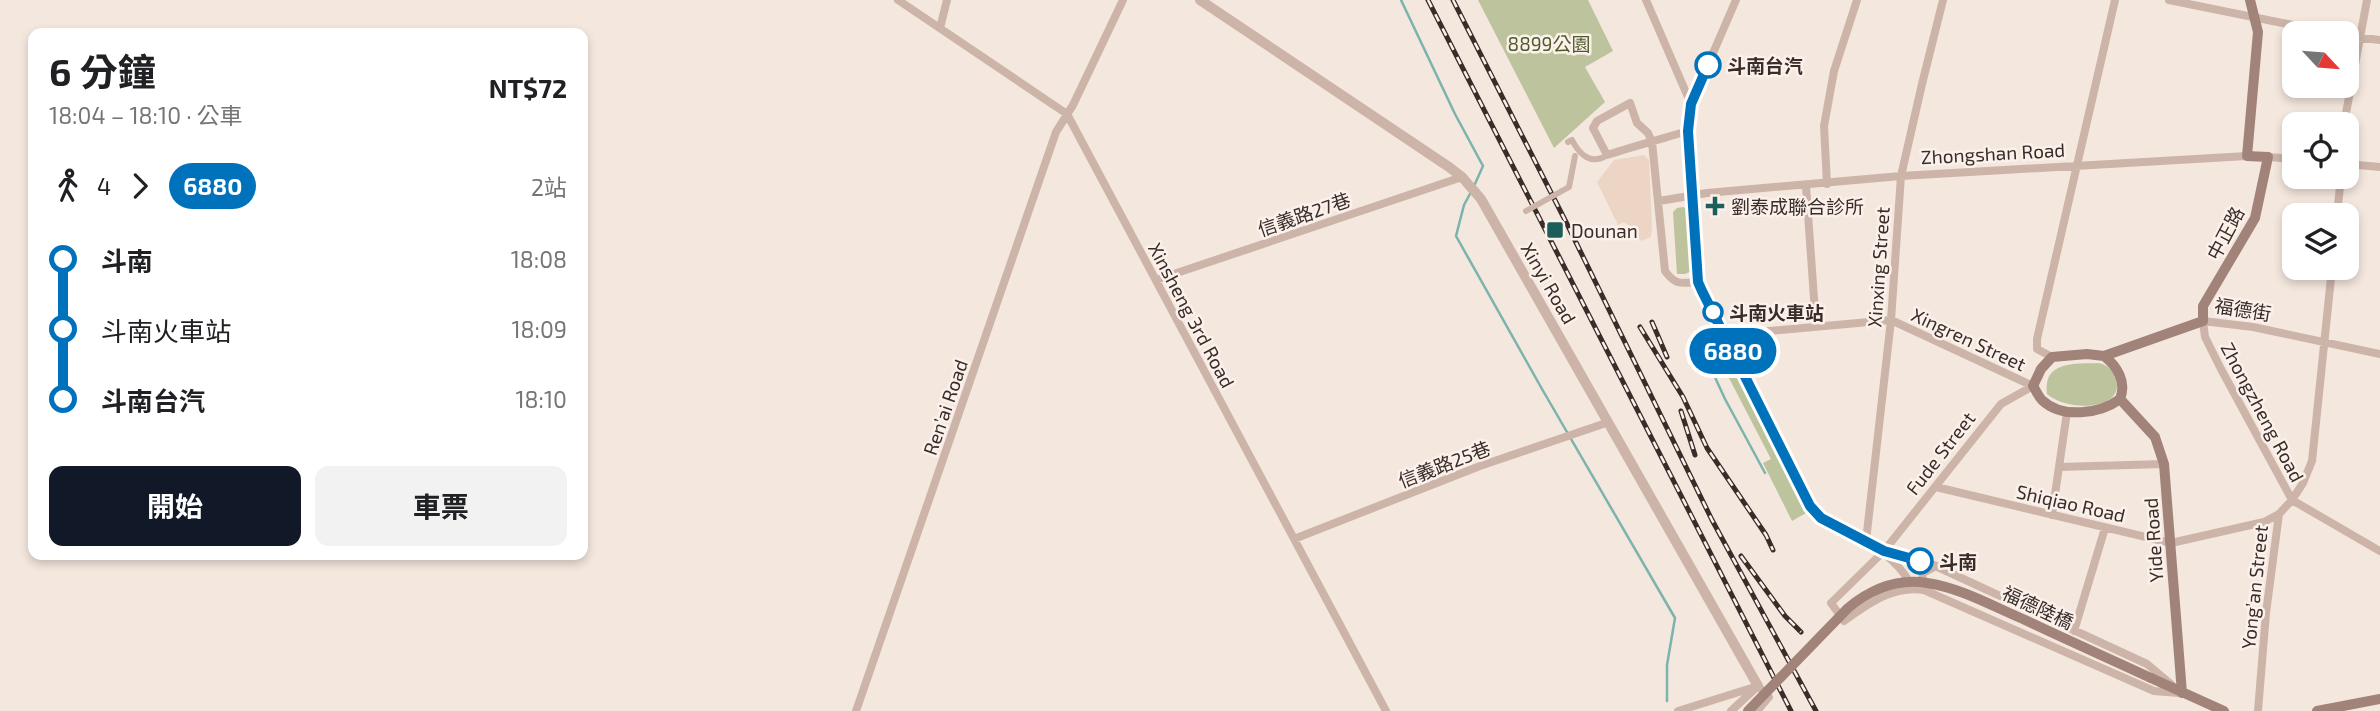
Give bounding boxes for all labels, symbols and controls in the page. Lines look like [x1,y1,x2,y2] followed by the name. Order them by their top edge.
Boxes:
[2282,21,2359,98] north arrow
[2282,21,2359,280] map controls
[1508,32,1590,55] park label: 8899公園
[49,48,156,94] text: 6 分鐘
[1695,52,1721,78] marker: 斗南台汽
[1727,54,1803,77] place label: 斗南台汽
[489,72,567,103] text: NT$72
[49,101,243,129] text: 18:04 – 18:10 · 公車
[2282,112,2359,189] button: locate
[1920,138,2066,168] street label: Zhongshan Road
[49,167,87,205] icon: walk
[121,167,159,205] icon: forward
[183,171,242,200] text: 6880
[97,172,111,200] text: 4
[531,173,567,201] text: 2站
[1255,187,1353,241] street label: 信義路27巷
[1731,195,1864,218] place label: 劉泰成聯合診所
[1705,196,1725,216] marker: 劉泰成聯合診所
[2201,202,2249,264] street label: 中正路
[2282,203,2359,280] button: layers
[1862,206,1894,328] street label: Xinxing Street
[1571,219,1638,242] place label: Dounan
[1545,220,1565,240] marker: Dounan
[1517,238,1581,328] street label: Xinyi Road
[1144,239,1240,391] street label: Xinsheng 3rd Road
[101,245,153,276] text: 斗南
[511,245,567,273] text: 18:08
[2213,293,2273,325] street label: 福德街
[1729,301,1824,324] place label: 斗南火車站
[1703,302,1723,322] marker: 斗南火車站
[1908,302,2030,376] street label: Xingren Street
[101,315,231,346] text: 斗南火車站
[511,315,567,343] text: 18:09
[1684,328,1782,374] line badge: 6880
[1703,336,1763,365] text: 6880
[2217,338,2309,486] street label: Zhongzheng Road
[918,356,972,458] street label: Ren’ai Road
[101,385,205,416] text: 斗南台汽
[515,385,567,413] text: 18:10
[1900,407,1980,499] street label: Fude Street
[1395,436,1493,492] street label: 信義路25巷
[49,466,301,546] button: 開始
[315,466,567,546] button: 車票
[2014,479,2128,527] street label: Shiqiao Road
[2139,497,2167,583] street label: Yide Road
[2236,524,2272,650] street label: Yong’an Street
[1907,548,1933,574] marker: 斗南
[1939,550,1977,573] place label: 斗南
[1999,581,2077,633] street label: 福德陸橋

